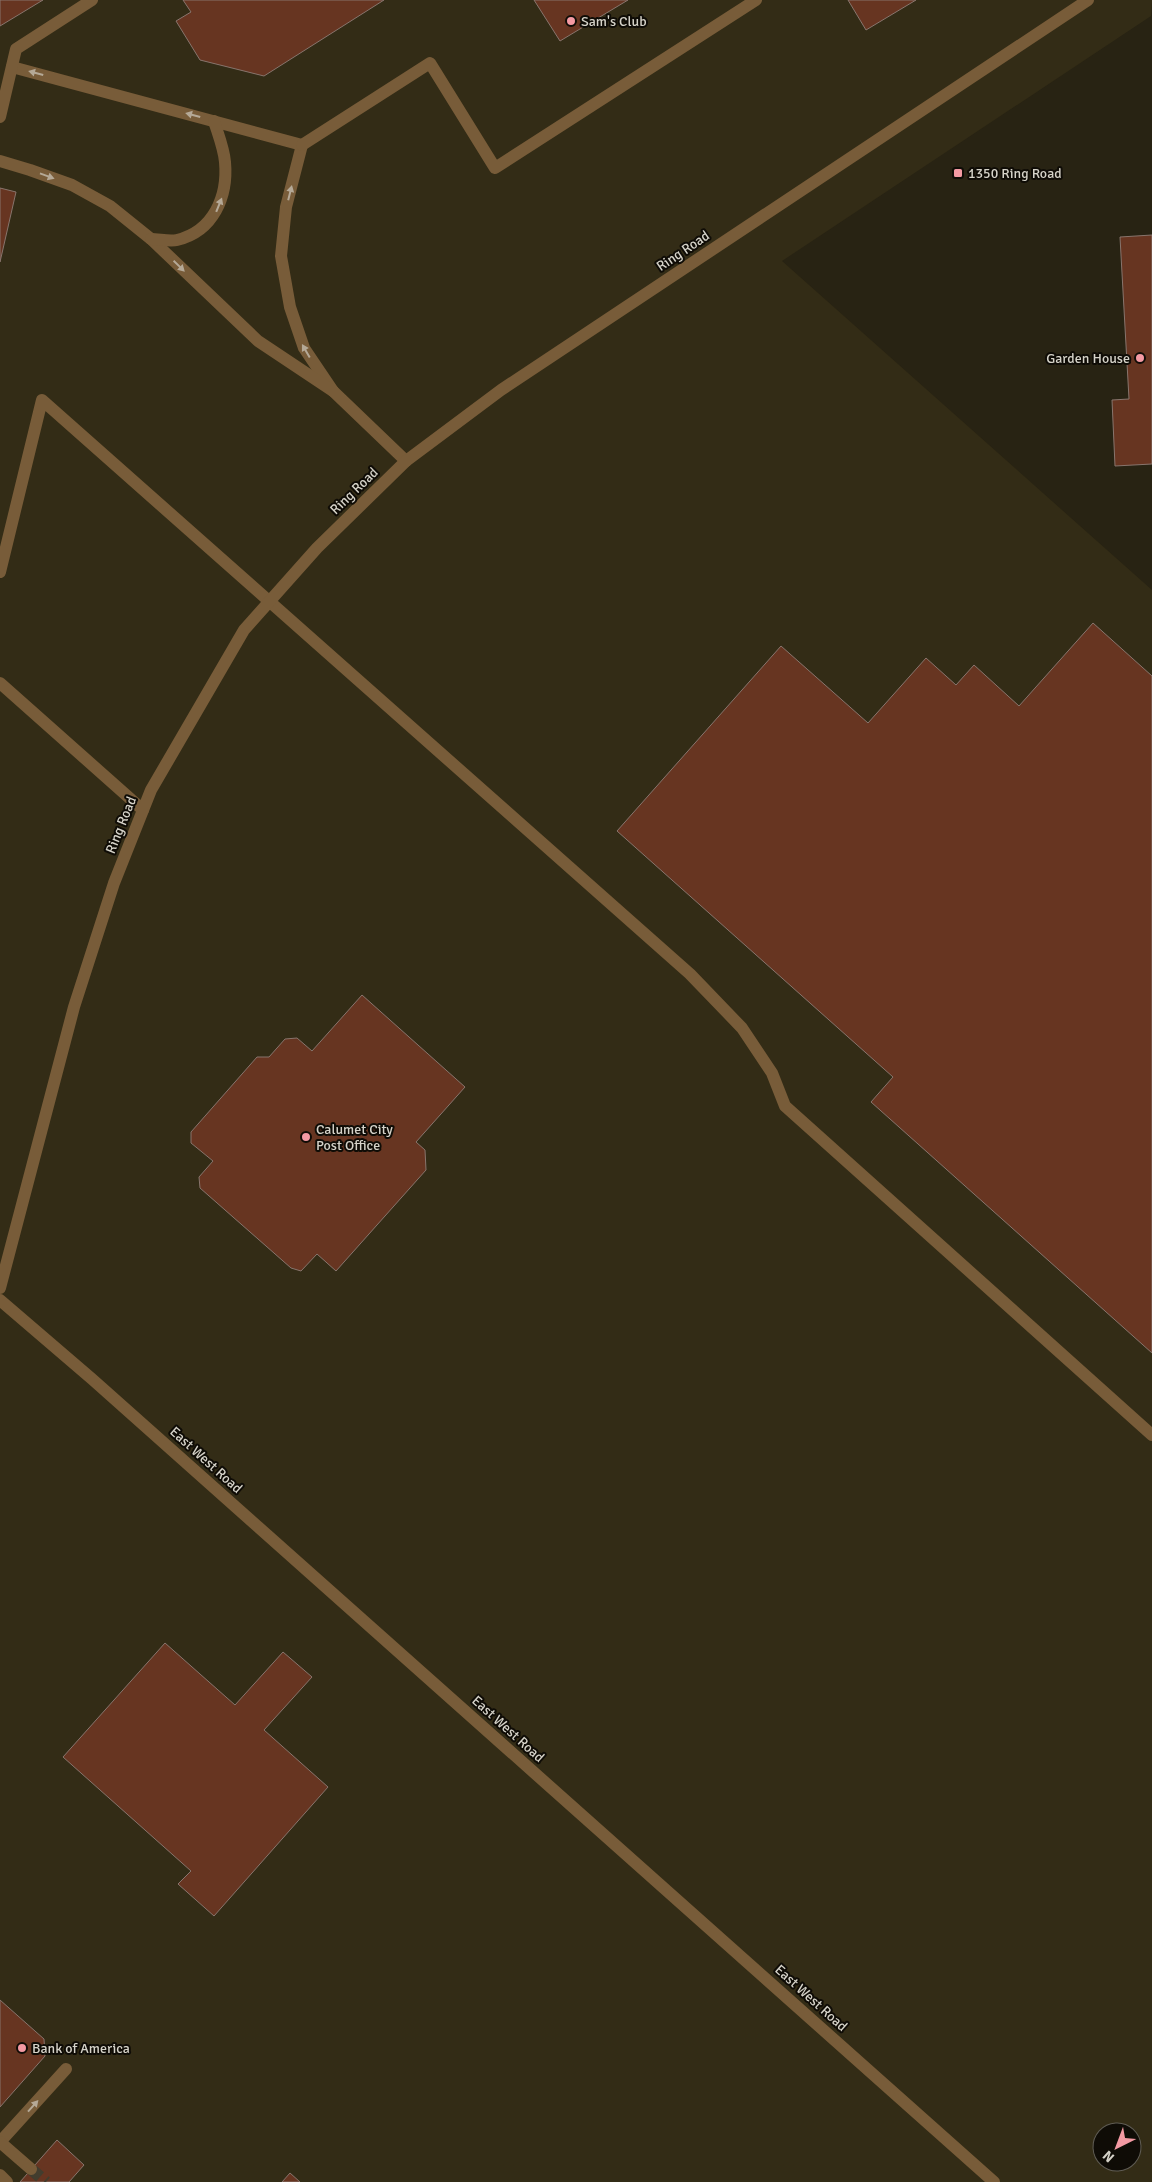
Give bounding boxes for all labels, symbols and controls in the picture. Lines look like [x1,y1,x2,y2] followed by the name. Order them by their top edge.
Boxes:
[581,13,647,30] place label: Sam's Club
[565,15,577,27] marker: Sam's Club
[28,69,43,77] one-way arrow
[185,111,200,119] one-way arrow
[968,165,1062,182] place label: 1350 Ring Road
[952,167,964,179] marker: 1350 Ring Road
[39,173,54,180] one-way arrow
[286,185,294,200] one-way arrow
[215,198,223,212] one-way arrow
[653,227,713,275] street label: Ring Road
[173,260,185,272] one-way arrow
[302,344,311,357] one-way arrow
[1046,350,1130,367] place label: Garden House
[1134,352,1146,364] marker: Garden House
[326,464,382,518] street label: Ring Road
[102,794,140,856] street label: Ring Road
[316,1121,393,1154] place label: Calumet City Post Office
[300,1131,312,1143] marker: Calumet City Post Office
[166,1423,246,1497] street label: East West Road
[468,1692,548,1766] street label: East West Road
[771,1961,851,2035] street label: East West Road
[32,2040,130,2057] place label: Bank of America
[16,2042,28,2054] marker: Bank of America
[27,2099,38,2112] one-way arrow
[1092,2122,1142,2172] north arrow
[1099,2147,1118,2166] text: N

